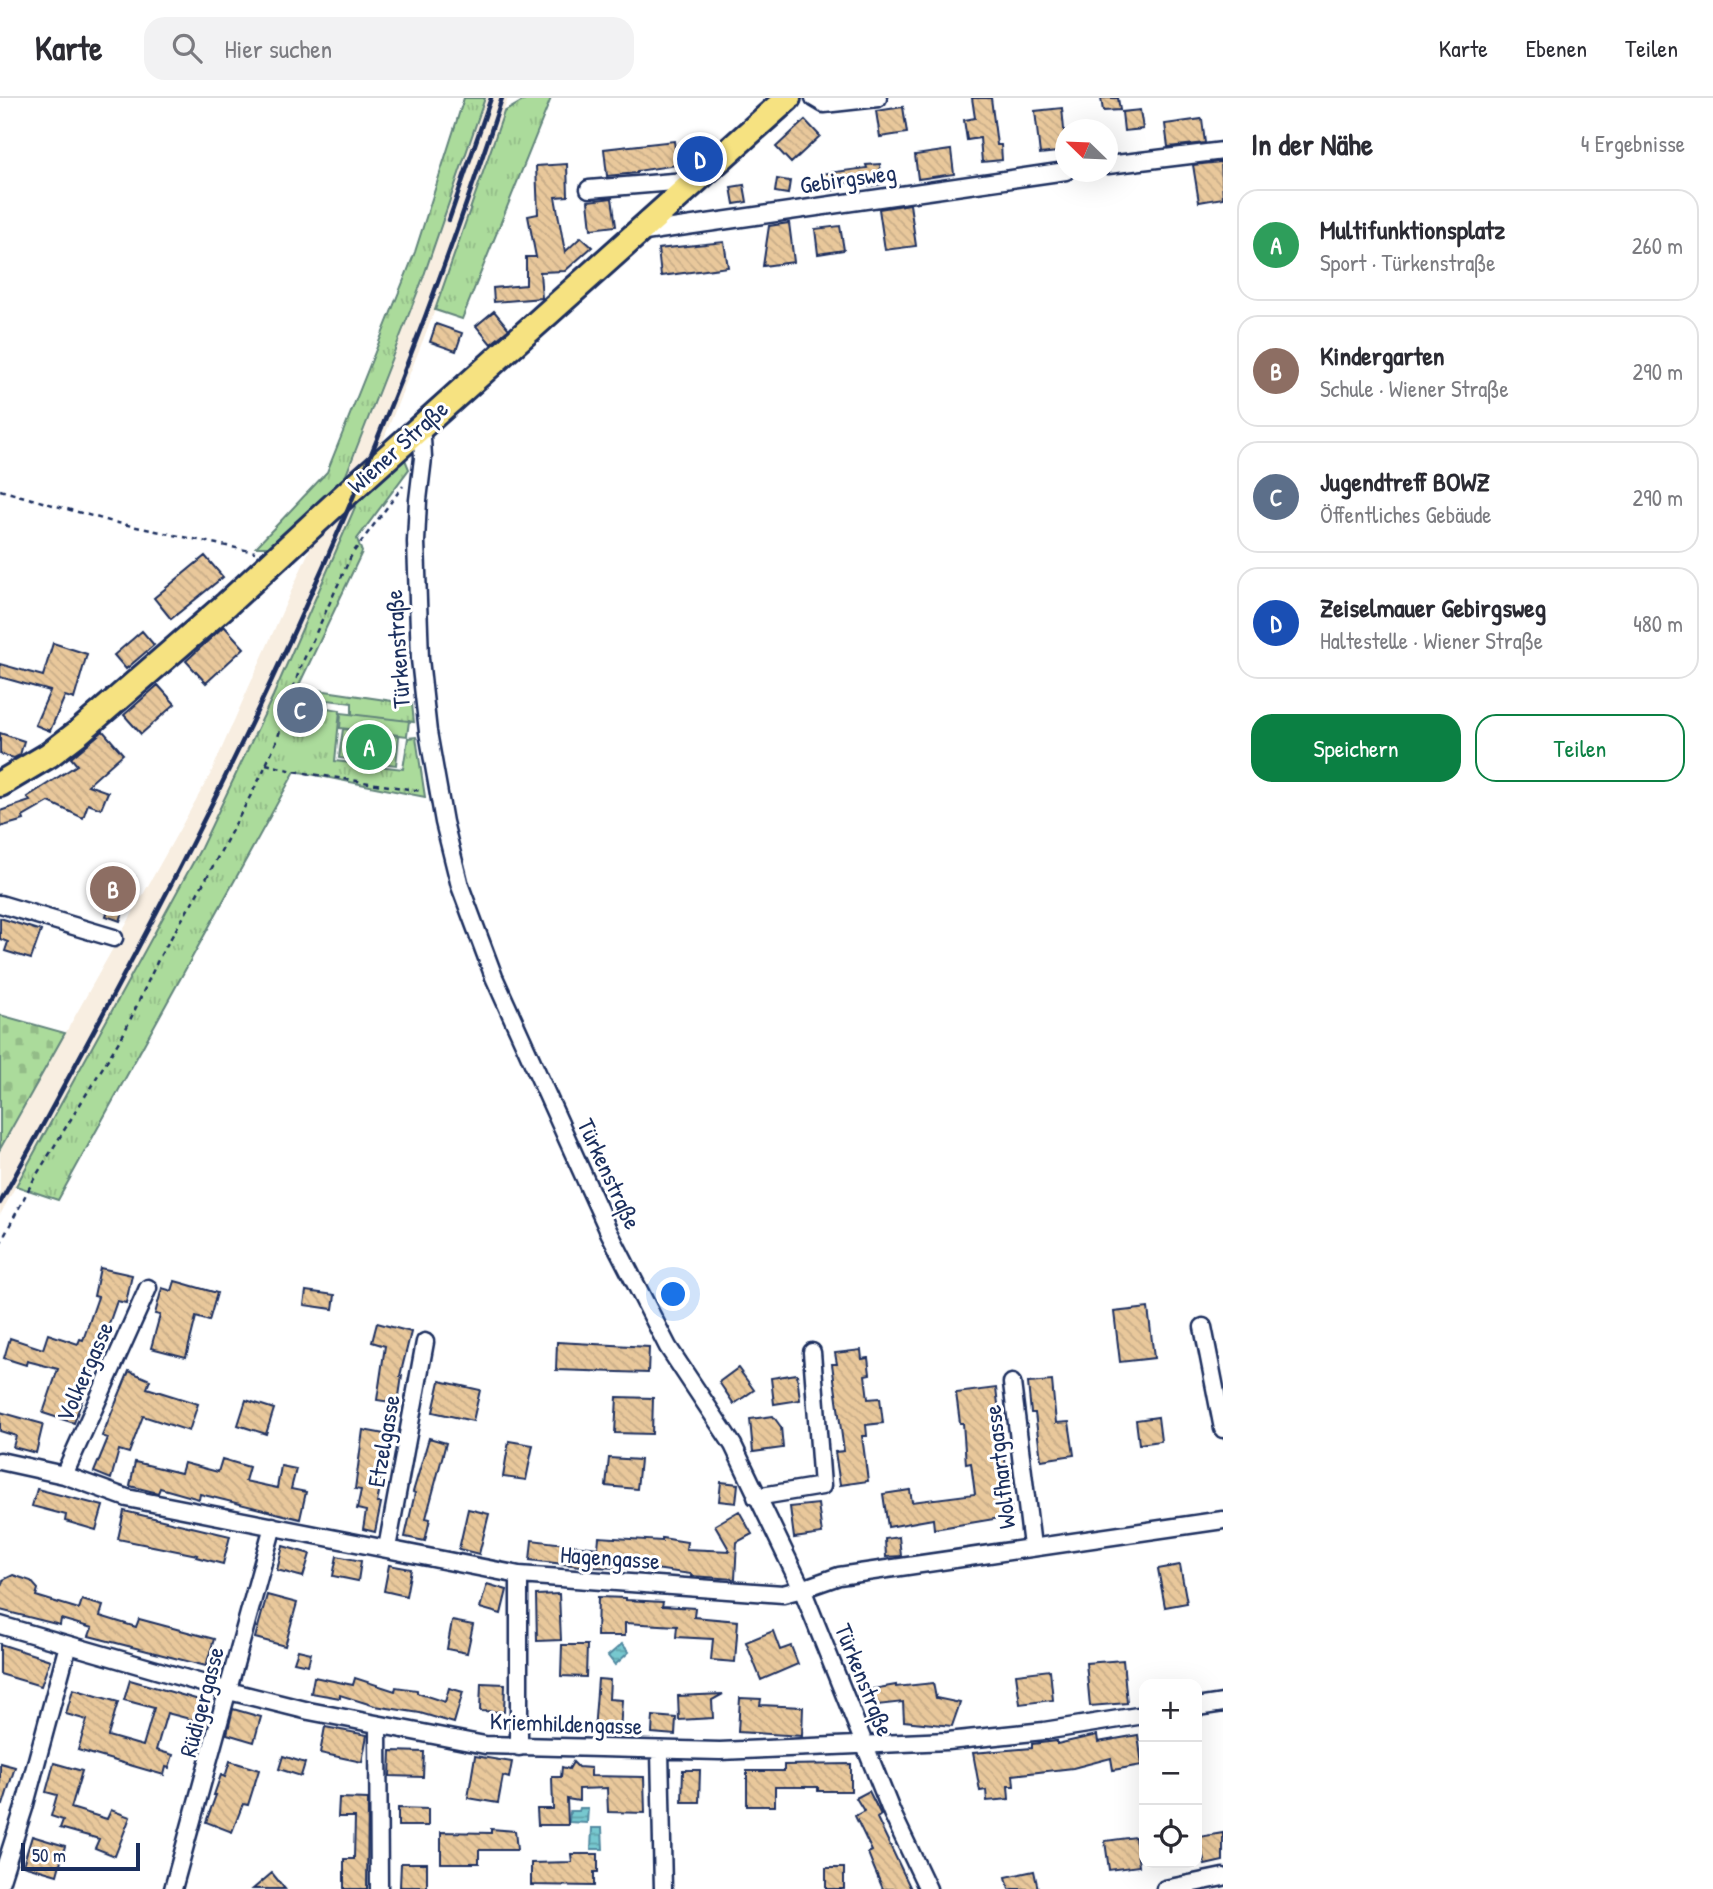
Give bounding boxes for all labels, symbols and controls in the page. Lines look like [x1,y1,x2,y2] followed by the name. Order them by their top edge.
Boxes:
[144,17,634,80] search box
[35,26,102,70] text: Karte
[168,29,206,67] icon: search
[224,31,332,66] text: Hier suchen
[1439,32,1488,64] text: Karte
[1526,32,1587,64] text: Ebenen
[1625,32,1678,64] text: Teilen
[1055,119,1118,182] north arrow
[1251,124,1373,164] text: In der Nähe
[1581,128,1685,159] text: 4 Ergebnisse
[677,133,723,185] pin: D
[798,155,898,201] street label: Gebirgsweg
[1320,212,1505,247] text: Multifunktionsplatz
[1270,230,1282,261] text: A
[1632,230,1683,261] text: 260 m
[1320,247,1496,278] text: Sport · Türkenstraße
[1320,338,1445,373] text: Kindergarten
[1270,356,1282,387] text: B
[1633,356,1683,387] text: 290 m
[1320,373,1509,404] text: Schule · Wiener Straße
[340,392,455,500] street label: Wiener Straße
[1320,464,1490,499] text: Jugendtreff BOWZ
[1270,482,1282,513] text: C
[1633,482,1683,513] text: 290 m
[1320,499,1492,530] text: Öffentliches Gebäude
[377,588,417,709] street label: Türkenstraße
[1320,590,1546,625] text: Zeiselmauer Gebirgsweg
[1271,608,1281,639] text: D
[1633,608,1683,639] text: 480 m
[1320,625,1543,656] text: Haltestelle · Wiener Straße
[277,684,323,736] pin: C
[1251,714,1461,782] button: Speichern
[1475,714,1685,782] button: Teilen
[346,721,392,773] pin: A
[90,863,136,915] pin: B
[570,1113,650,1235] street label: Türkenstraße
[656,1277,690,1311] your location
[48,1316,121,1427] street label: Volkergasse
[359,1392,407,1489] street label: Etzelgasse
[975,1403,1022,1531] street label: Wolfhartgasse
[559,1538,661,1576] street label: Hagengasse
[828,1619,902,1741] street label: Türkenstraße
[171,1643,231,1760] street label: Rüdigergasse
[1139,1679,1202,1868] map controls
[1139,1679,1202,1742] button: +
[489,1704,643,1742] street label: Kriemhildengasse
[1139,1742,1202,1805] button: −
[1139,1805,1202,1868] button: locate
[21,1840,140,1872] scale bar
[32,1842,66,1868] text: 50 m

